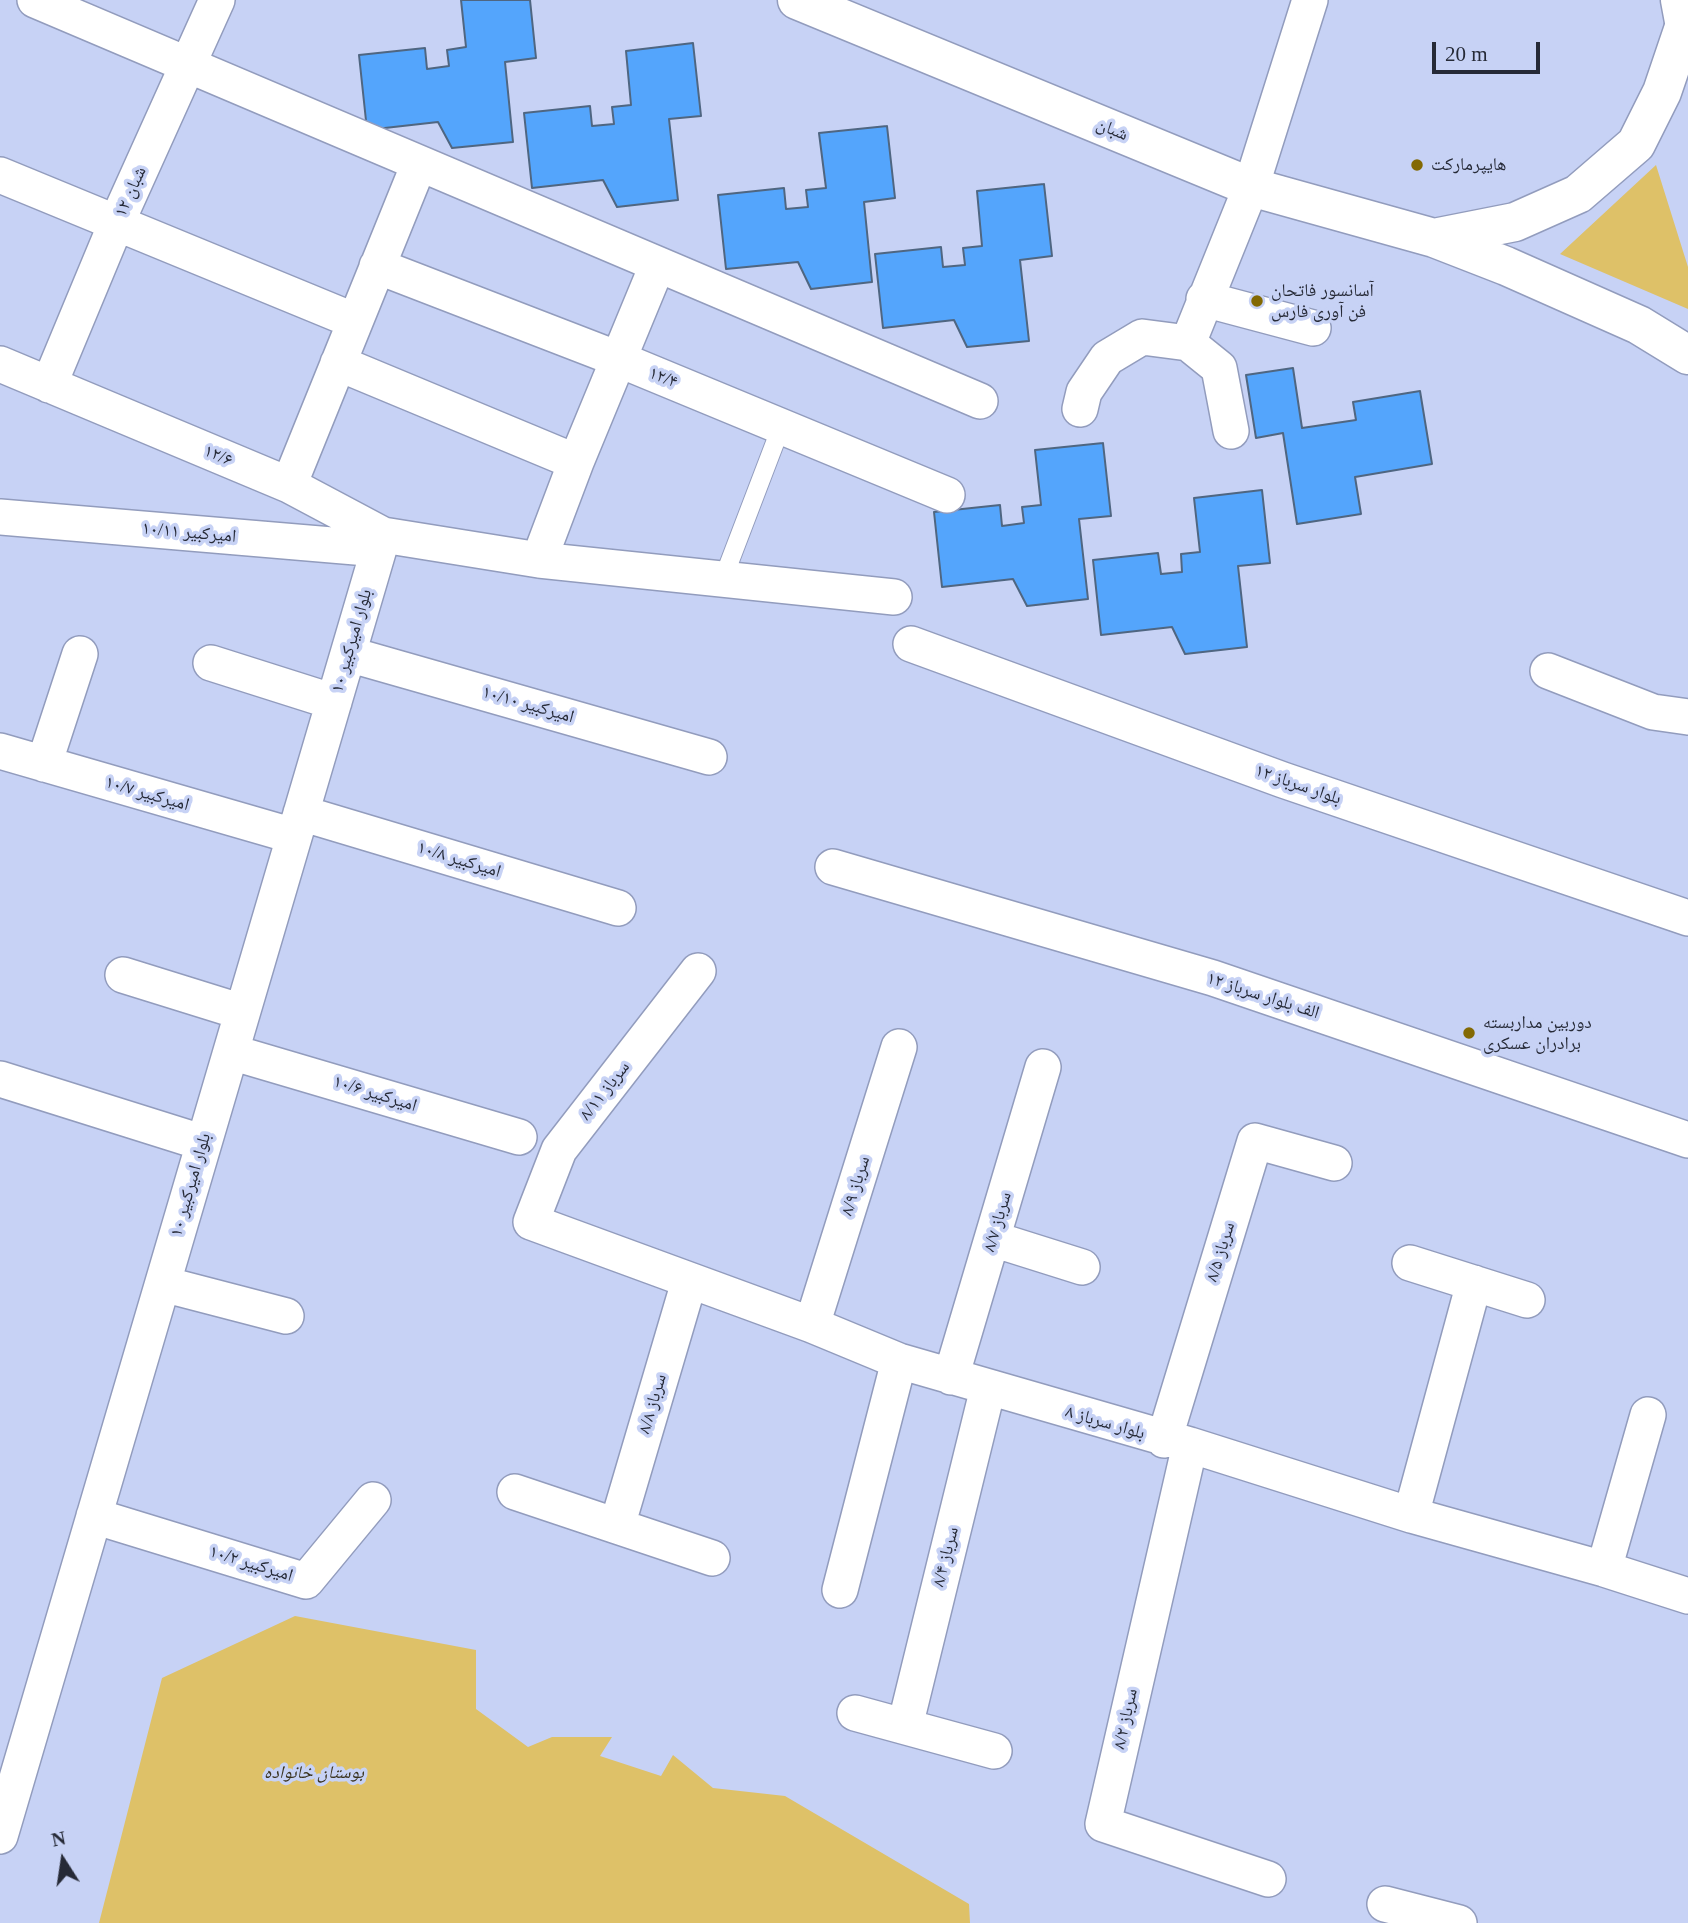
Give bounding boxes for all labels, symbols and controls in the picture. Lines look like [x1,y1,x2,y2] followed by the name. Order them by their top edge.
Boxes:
[1436,28,1544,72] scale bar
[1445,42,1488,66] text: 20 m
[1093,114,1131,146] street label: شبان
[1431,154,1507,176] place label: هایپرمارکت
[1409,157,1425,173] marker: هایپرمارکت
[110,163,152,221] street label: ۱۲ شبان
[1271,280,1374,322] place label: آسانسور فاتحان فن آوری فارس
[1249,293,1265,309] marker: آسانسور فاتحان فن آوری فارس
[645,363,681,393] street label: ۱۲/۴
[200,440,236,472] street label: ۱۲/۶
[141,518,237,548] street label: ۱۰/۱۱ امیرکبیر
[327,587,377,695] street label: ۱۰ بلوار امیرکبیر
[480,682,576,728] street label: ۱۰/۱۰ امیرکبیر
[1252,760,1344,810] street label: ۱۲ بلوار سرباز
[102,772,192,816] street label: ۱۰/۷ امیرکبیر
[414,837,504,883] street label: ۱۰/۸ امیرکبیر
[1204,968,1322,1024] street label: ۱۲ الف بلوار سرباز
[1483,1012,1592,1054] place label: دوربین مداربسته برادران عسکری
[1461,1025,1477,1041] marker: دوربین مداربسته برادران عسکری
[575,1057,635,1125] street label: ۸/۱۱ سرباز
[330,1071,420,1117] street label: ۱۰/۶ امیرکبیر
[166,1131,216,1239] street label: ۱۰ بلوار امیرکبیر
[837,1154,875,1218] street label: ۸/۹ سرباز
[979,1190,1017,1254] street label: ۸/۷ سرباز
[1202,1220,1240,1284] street label: ۸/۵ سرباز
[634,1372,672,1436] street label: ۸/۸ سرباز
[1063,1401,1147,1445] street label: ۸ بلوار سرباز
[928,1525,964,1589] street label: ۸/۴ سرباز
[206,1541,296,1587] street label: ۱۰/۲ امیرکبیر
[1109,1687,1143,1751] street label: ۸/۲ سرباز
[264,1762,364,1784] park label: بوستان خانواده
[28,1825,98,1895] north arrow
[50,1827,67,1851] text: N

